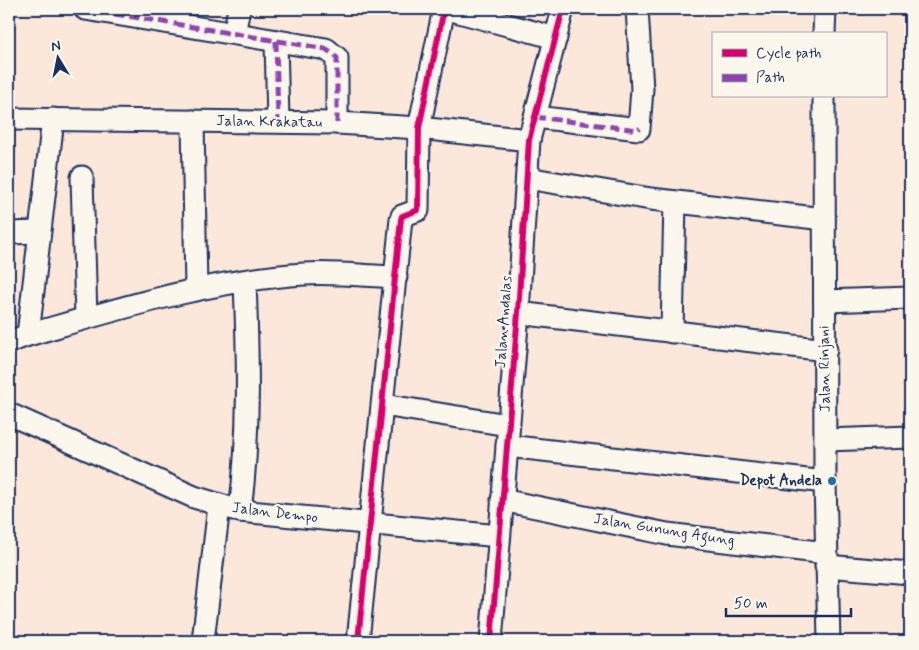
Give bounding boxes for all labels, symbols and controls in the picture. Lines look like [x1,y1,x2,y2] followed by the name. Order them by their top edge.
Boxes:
[32,32,82,82] north arrow
[712,32,886,98] legend
[50,37,62,56] text: N
[756,44,821,64] text: Cycle path
[756,68,785,88] text: Path
[216,111,322,133] street label: Jalan Krakatau
[491,275,517,369] street label: Jalan Andalas
[814,325,836,413] street label: Jalan Rinjani
[740,471,822,491] place label: Depot Andela
[826,475,838,487] marker: Depot Andela
[231,498,319,528] street label: Jalan Dempo
[592,509,736,552] street label: Jalan Gunung Agung
[726,585,852,617] scale bar
[734,594,768,614] text: 50 m

